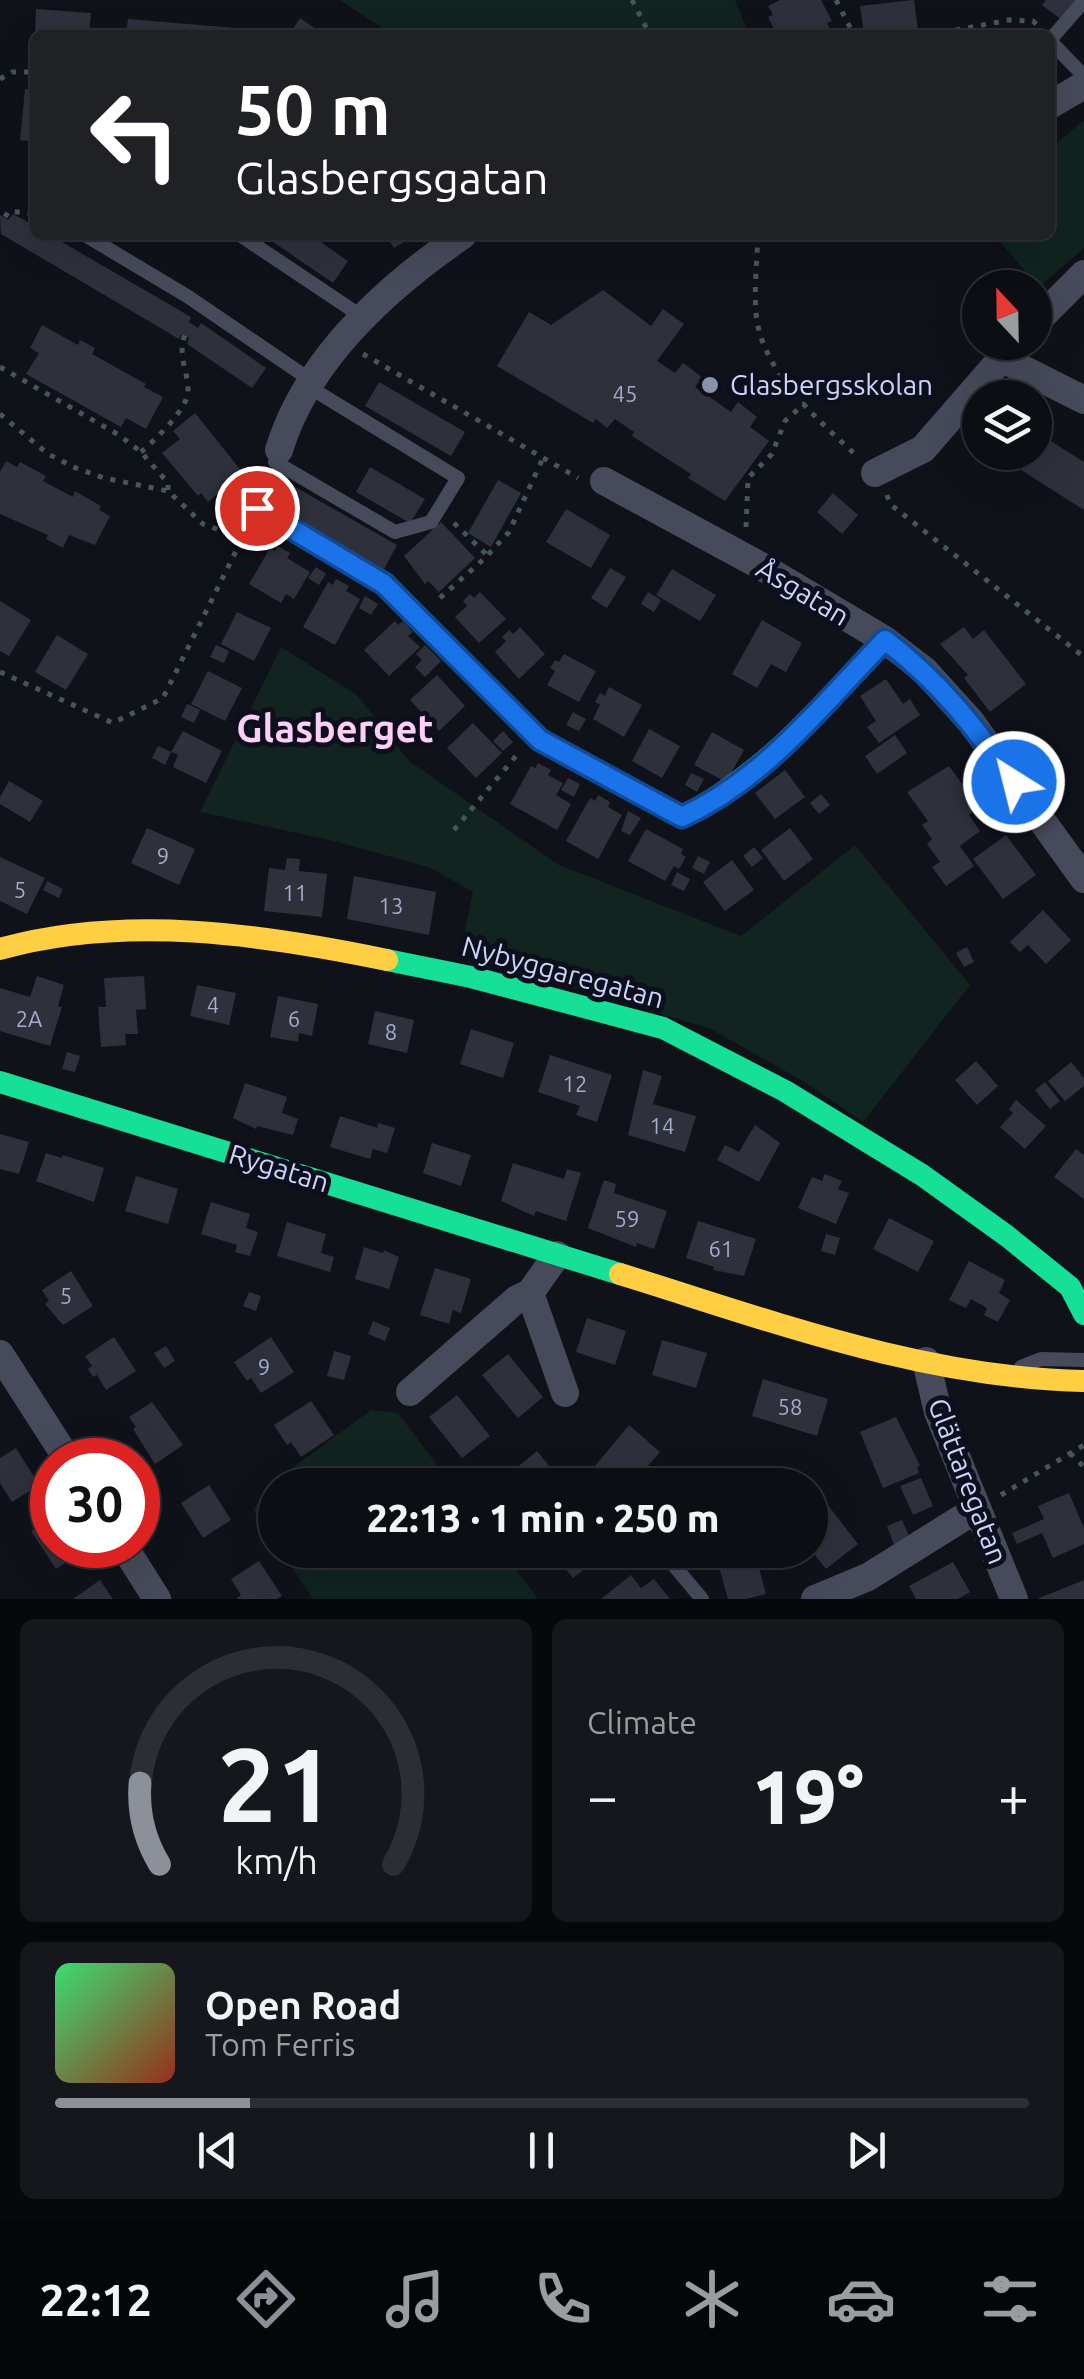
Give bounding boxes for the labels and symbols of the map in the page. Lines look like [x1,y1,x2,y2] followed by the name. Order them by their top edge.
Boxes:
[962,270,1052,360] north arrow
[730,369,933,400] place label: Glasbergsskolan
[699,374,721,396] marker: Glasbergsskolan
[613,381,637,406] house number: 45
[215,466,300,551] pin
[751,552,855,631] street label: Åsgatan
[236,707,434,749] district label: Glasberget
[962,730,1066,834] position arrow
[157,843,169,868] house number: 9
[14,877,26,902] house number: 5
[283,880,307,905] house number: 11
[379,893,403,918] house number: 13
[459,930,667,1013] street label: Nybyggaregatan
[207,992,219,1017] house number: 4
[16,1006,43,1031] house number: 2A
[288,1006,300,1031] house number: 6
[385,1019,397,1044] house number: 8
[563,1071,587,1096] house number: 12
[650,1113,674,1138] house number: 14
[225,1138,333,1197] street label: Rygatan
[615,1206,639,1231] house number: 59
[709,1236,733,1261] house number: 61
[60,1283,72,1308] house number: 5
[258,1354,270,1379] house number: 9
[778,1394,802,1419] house number: 58
[923,1394,1014,1568] street label: Glättaregatan
[30,1438,160,1568] speed limit sign: 30

